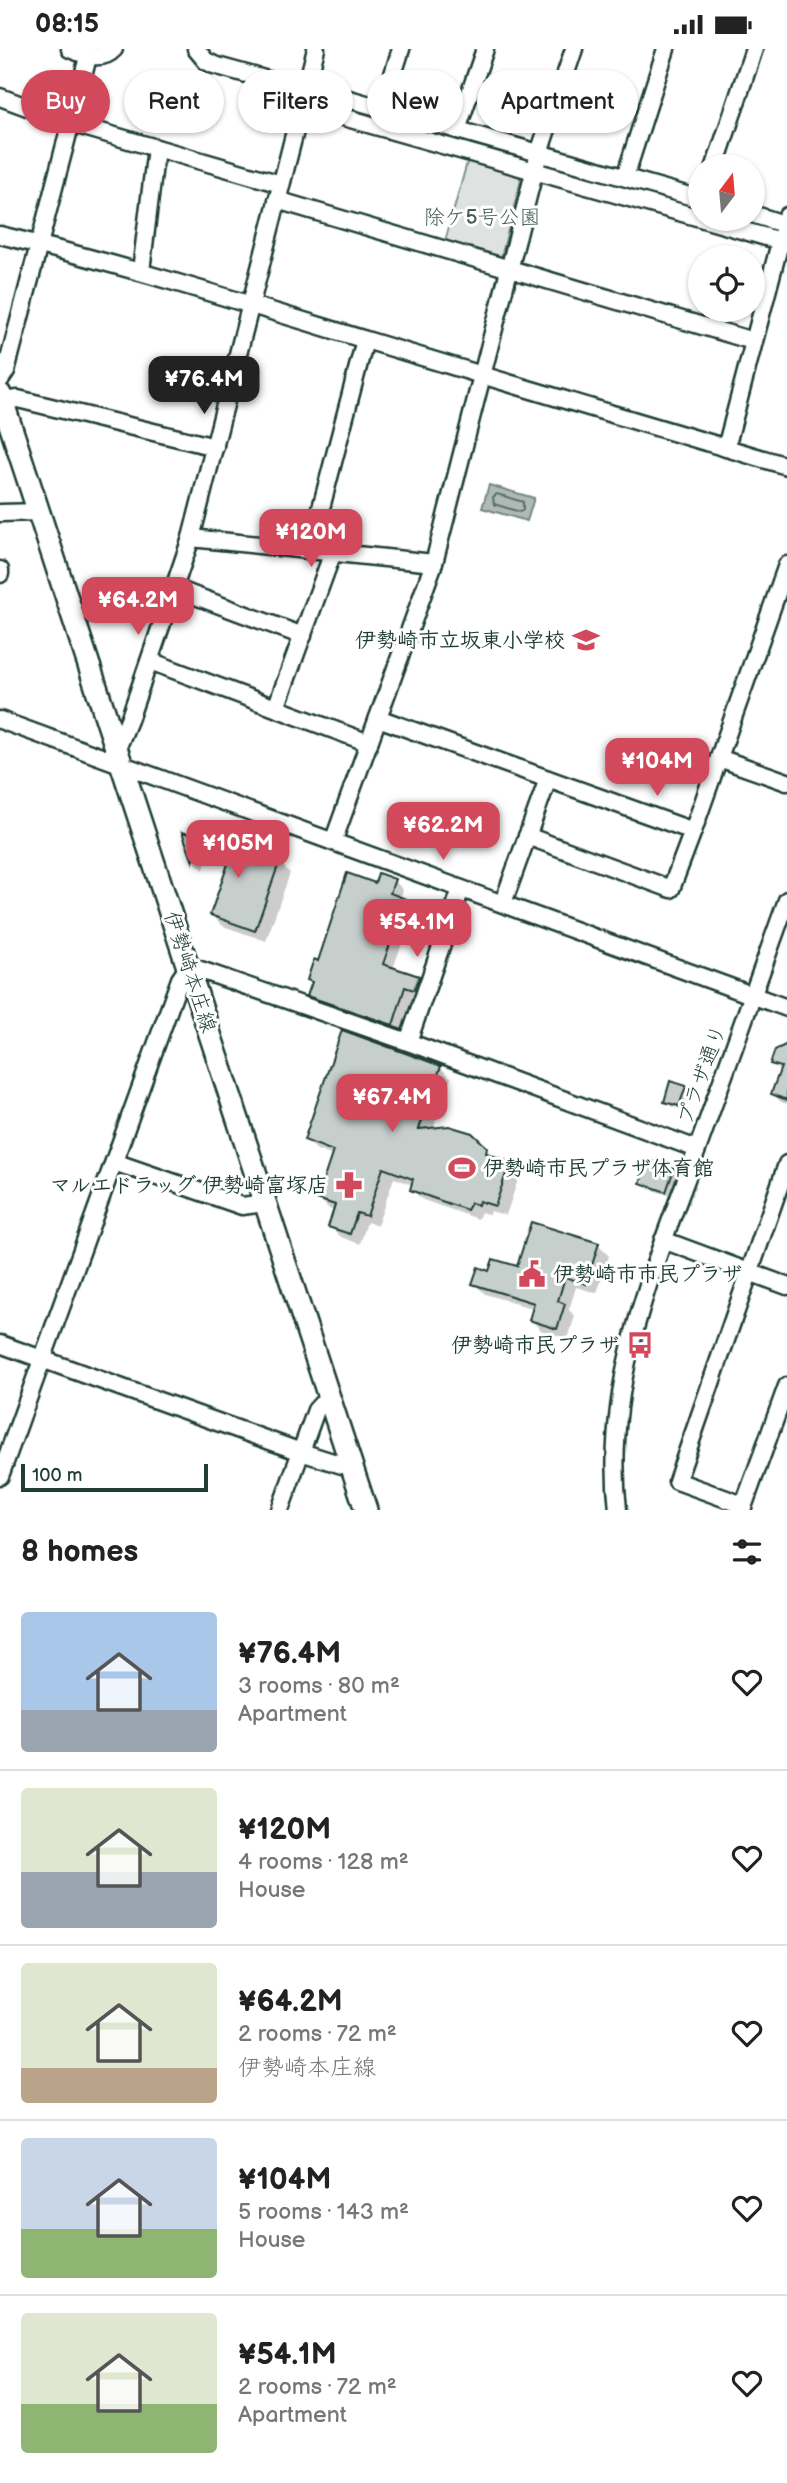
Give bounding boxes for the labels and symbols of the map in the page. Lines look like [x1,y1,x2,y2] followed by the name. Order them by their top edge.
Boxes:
[688,154,765,231] north arrow
[423,205,541,230] park label: 除ケ5号公園
[147,357,261,416] pin: ¥76.4M
[262,510,360,569] pin: ¥120M
[81,577,195,637] pin: ¥64.2M
[571,625,601,655] school or university icon: 伊勢崎市立坂東小学校
[355,628,565,653] place label: 伊勢崎市立坂東小学校
[608,739,706,798] pin: ¥104M
[386,803,500,862] pin: ¥62.2M
[189,821,287,880] pin: ¥105M
[360,899,474,959] pin: ¥54.1M
[159,908,221,1036] street label: 伊勢崎本庄線
[672,1021,732,1129] street label: プラザ通り
[335,1075,449,1134] pin: ¥67.4M
[447,1153,477,1183] sports icon: 伊勢崎市民プラザ体育館
[483,1156,714,1181] place label: 伊勢崎市民プラザ体育館
[334,1170,364,1200] pharmacy icon: マルエドラッグ 伊勢崎富塚店
[50,1173,328,1198] place label: マルエドラッグ 伊勢崎富塚店
[517,1259,547,1289] public building icon: 伊勢崎市市民プラザ
[553,1262,742,1287] place label: 伊勢崎市市民プラザ
[625,1330,655,1360] bus stop icon: 伊勢崎市民プラザ
[451,1333,619,1358] place label: 伊勢崎市民プラザ
[21,1461,208,1493] scale bar

